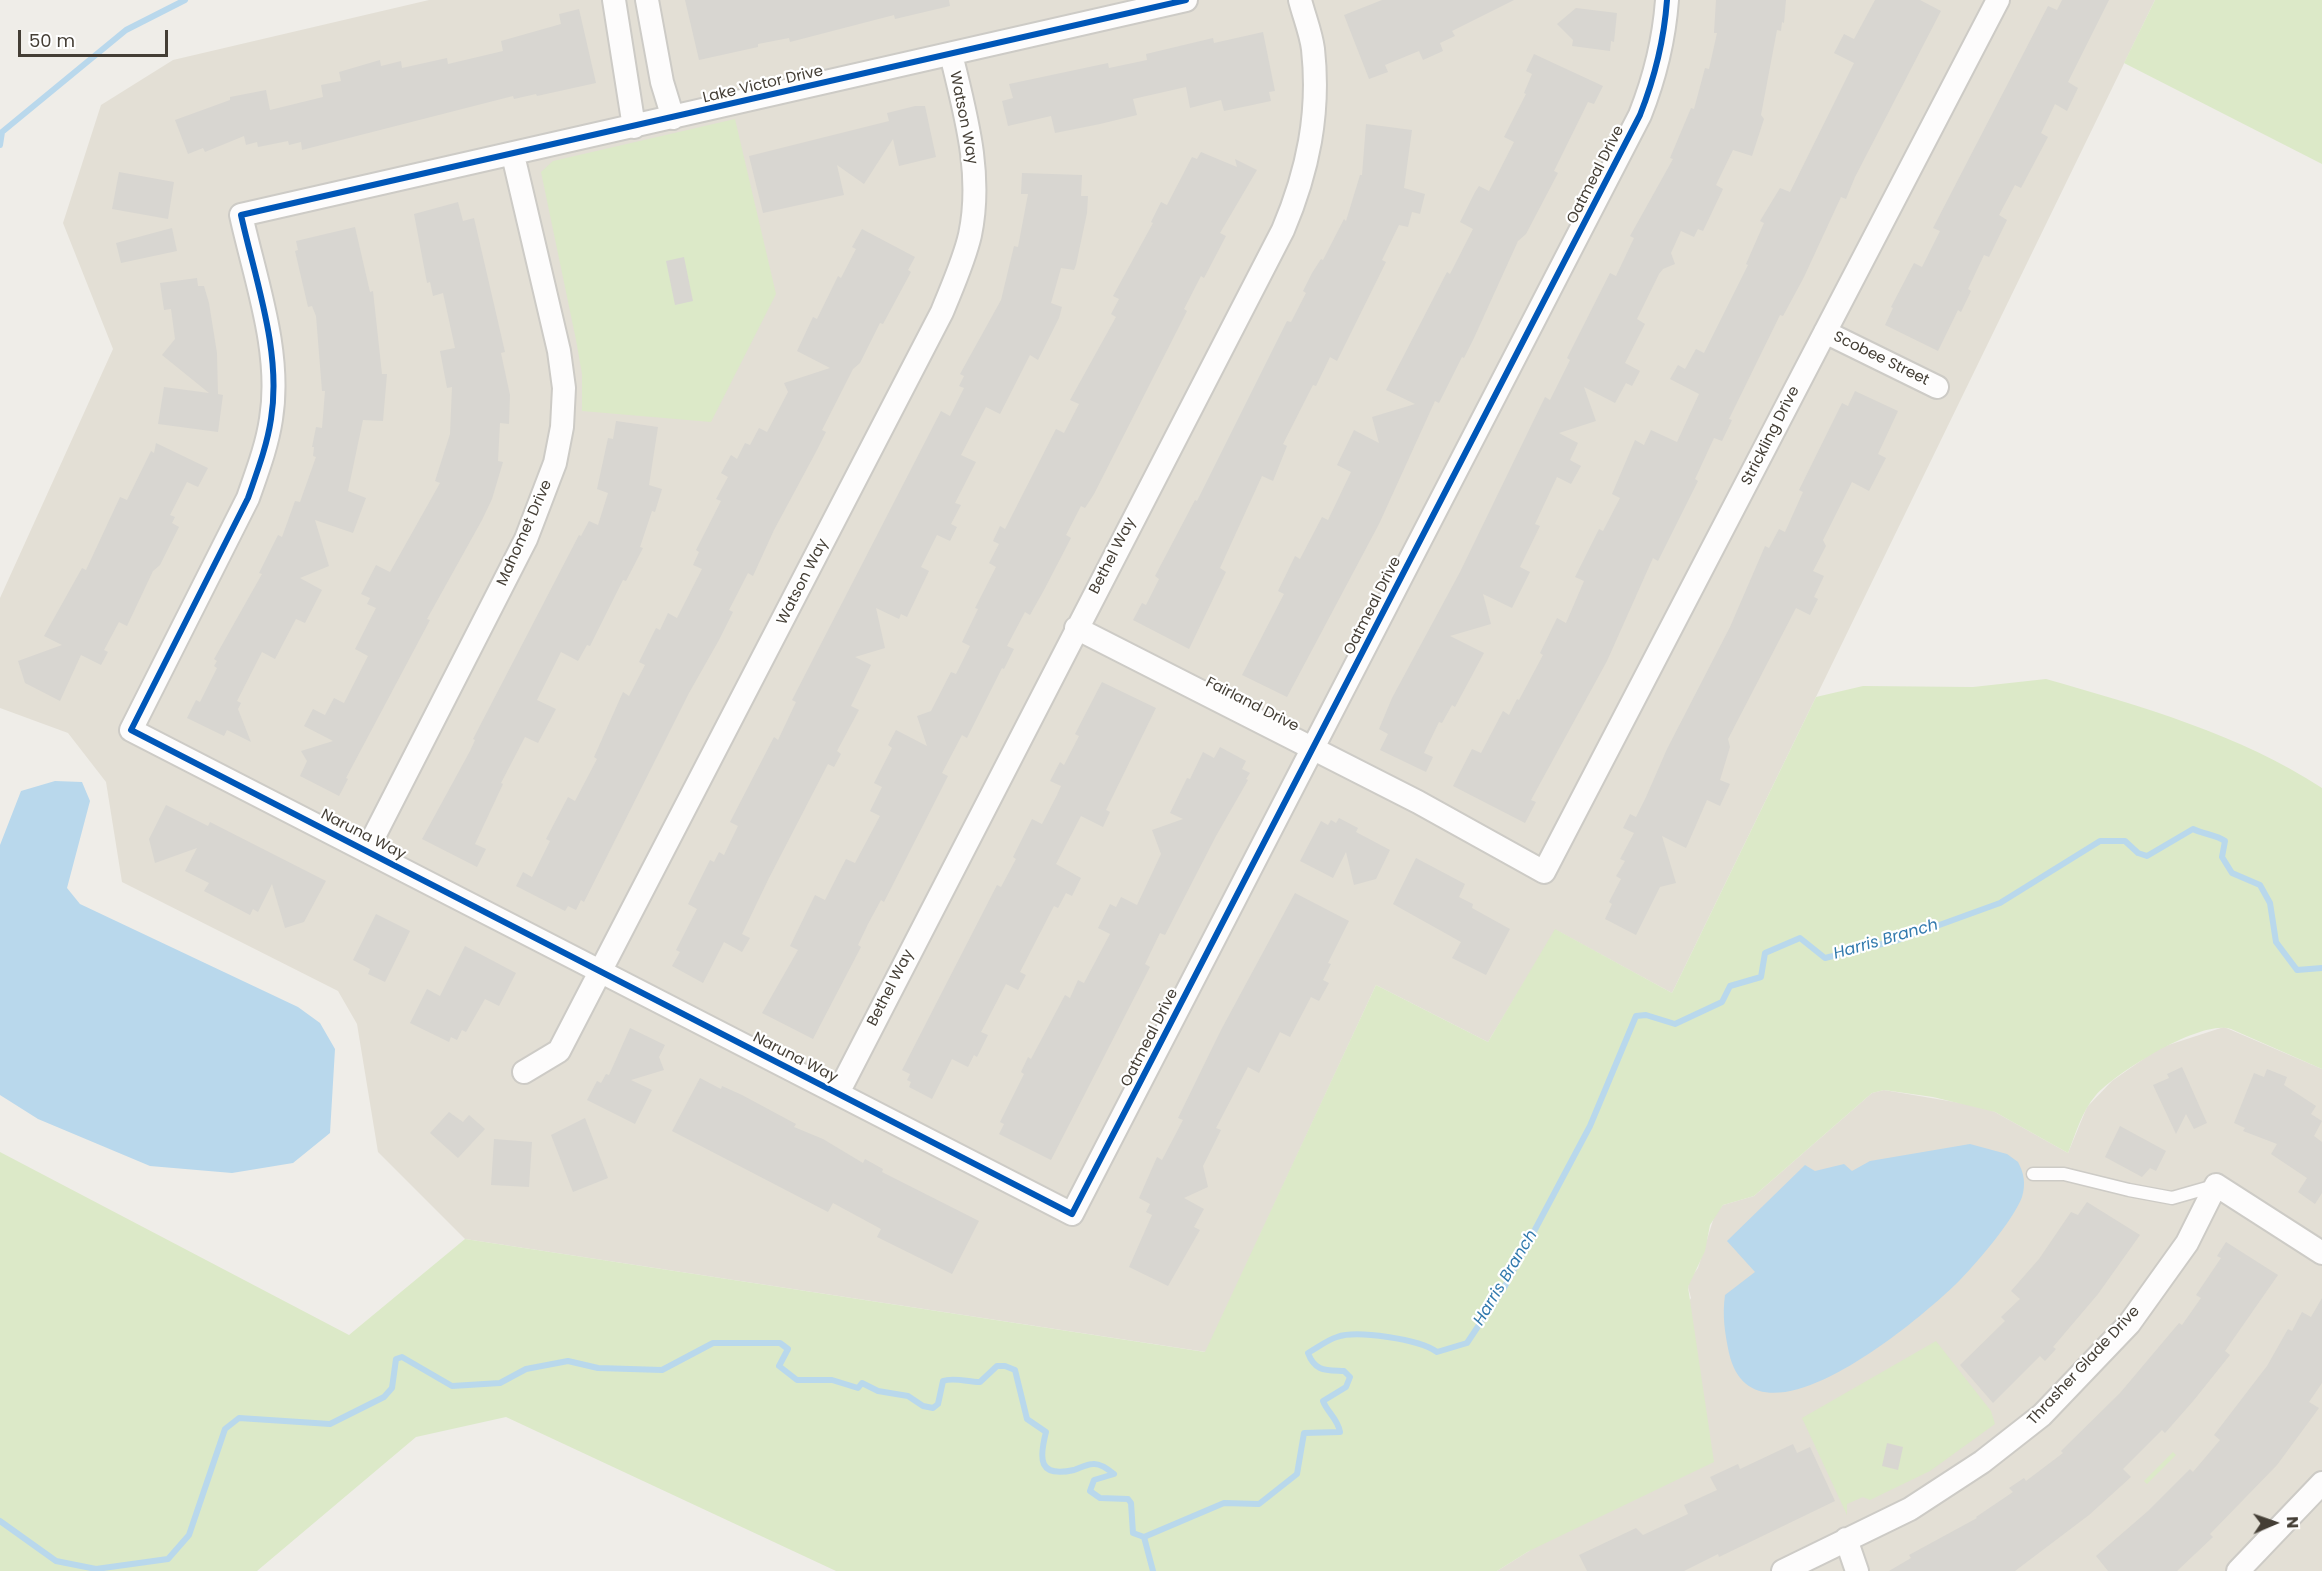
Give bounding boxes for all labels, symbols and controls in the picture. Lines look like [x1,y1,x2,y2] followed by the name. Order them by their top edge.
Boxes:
[21,18,171,56] scale bar
[29,28,75,53] text: 50 m
[701,62,825,108] street label: Lake Victor Drive
[945,70,981,166] street label: Watson Way
[1564,123,1628,227] street label: Oatmeal Drive
[1830,328,1932,390] street label: Scobee Street
[1738,383,1804,489] street label: Strickling Drive
[494,477,556,589] street label: Mahomet Drive
[1086,515,1140,597] street label: Bethel Way
[774,536,832,628] street label: Watson Way
[1341,554,1405,658] street label: Oatmeal Drive
[1202,674,1302,736] street label: Fairland Drive
[318,806,408,864] street label: Naruna Way
[1832,916,1940,964] water label: Harris Branch
[864,947,918,1029] street label: Bethel Way
[1118,986,1182,1090] street label: Oatmeal Drive
[750,1029,840,1087] street label: Naruna Way
[1470,1227,1542,1329] water label: Harris Branch
[2024,1303,2144,1429] street label: Thrasher Glade Drive
[2244,1493,2304,1553] north arrow
[2281,1516,2304,1529] text: N

